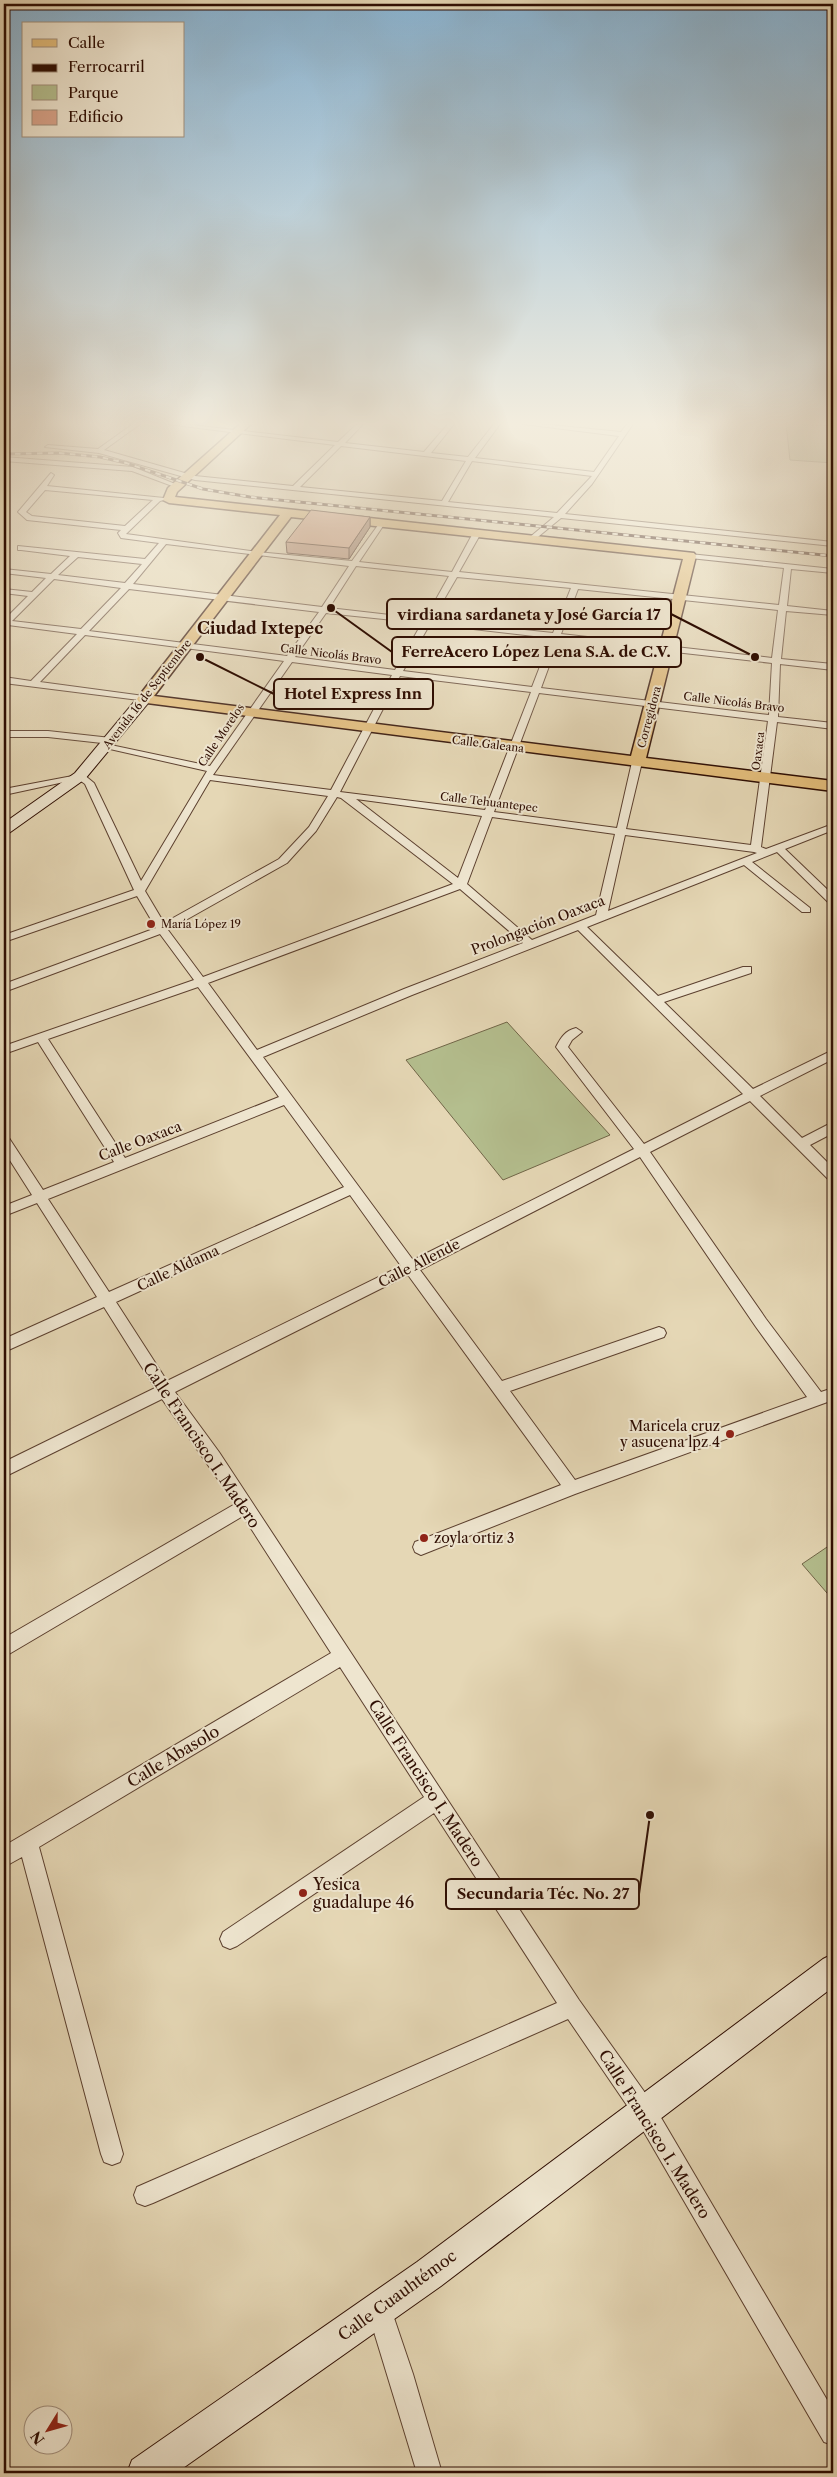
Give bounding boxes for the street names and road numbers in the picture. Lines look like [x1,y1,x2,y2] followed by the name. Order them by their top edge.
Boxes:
[99,636,194,752] street label: Avenida 16 de Septiembre
[280,641,383,667] street label: Calle Nicolás Bravo
[634,684,664,749] street label: Corregidora
[683,689,786,715] street label: Calle Nicolás Bravo
[195,701,247,769] street label: Calle Morelos
[749,731,767,771] street label: Oaxaca
[451,733,525,755] street label: Calle Galeana
[439,789,539,815] street label: Calle Tehuantepec
[469,891,608,959] street label: Prolongación Oaxaca
[96,1117,185,1165] street label: Calle Oaxaca
[375,1235,463,1291] street label: Calle Allende
[134,1241,222,1295] street label: Calle Aldama
[139,1358,265,1532] street label: Calle Francisco I. Madero
[364,1695,488,1871] street label: Calle Francisco I. Madero
[123,1721,223,1791] street label: Calle Abasolo
[595,2046,715,2222] street label: Calle Francisco I. Madero
[334,2245,460,2345] street label: Calle Cuauhtémoc

